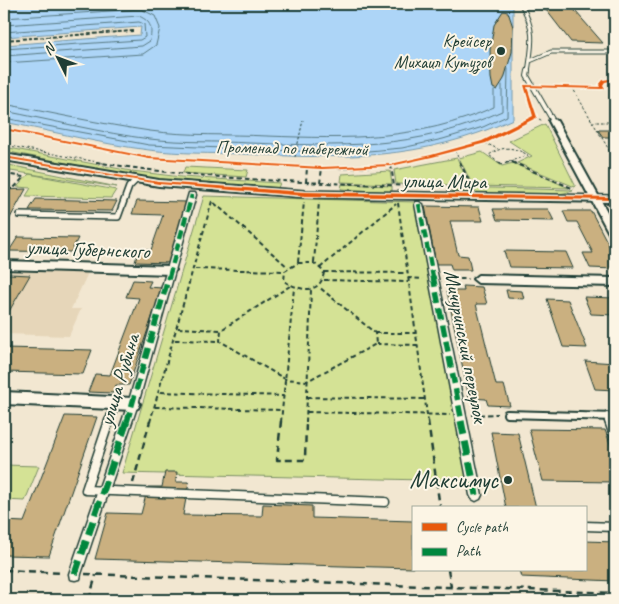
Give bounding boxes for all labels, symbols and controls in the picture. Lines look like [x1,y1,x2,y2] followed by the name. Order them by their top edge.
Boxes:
[394,30,494,74] place label: Крейсер Михаил Кутузов
[32,32,82,82] north arrow
[39,39,59,59] text: N
[495,45,507,57] marker: Крейсер Михаил Кутузов
[216,136,370,160] street label: Променад по набережной
[400,167,488,195] street label: улица Мира
[24,234,152,264] street label: улица Губернского
[438,267,494,427] street label: Мичуринский переулок
[92,328,146,431] street label: улица Рубина
[410,464,499,496] place label: Максимус
[502,474,514,486] marker: Максимус
[412,506,586,572] legend
[456,518,508,537] text: Cycle path
[456,542,482,561] text: Path

